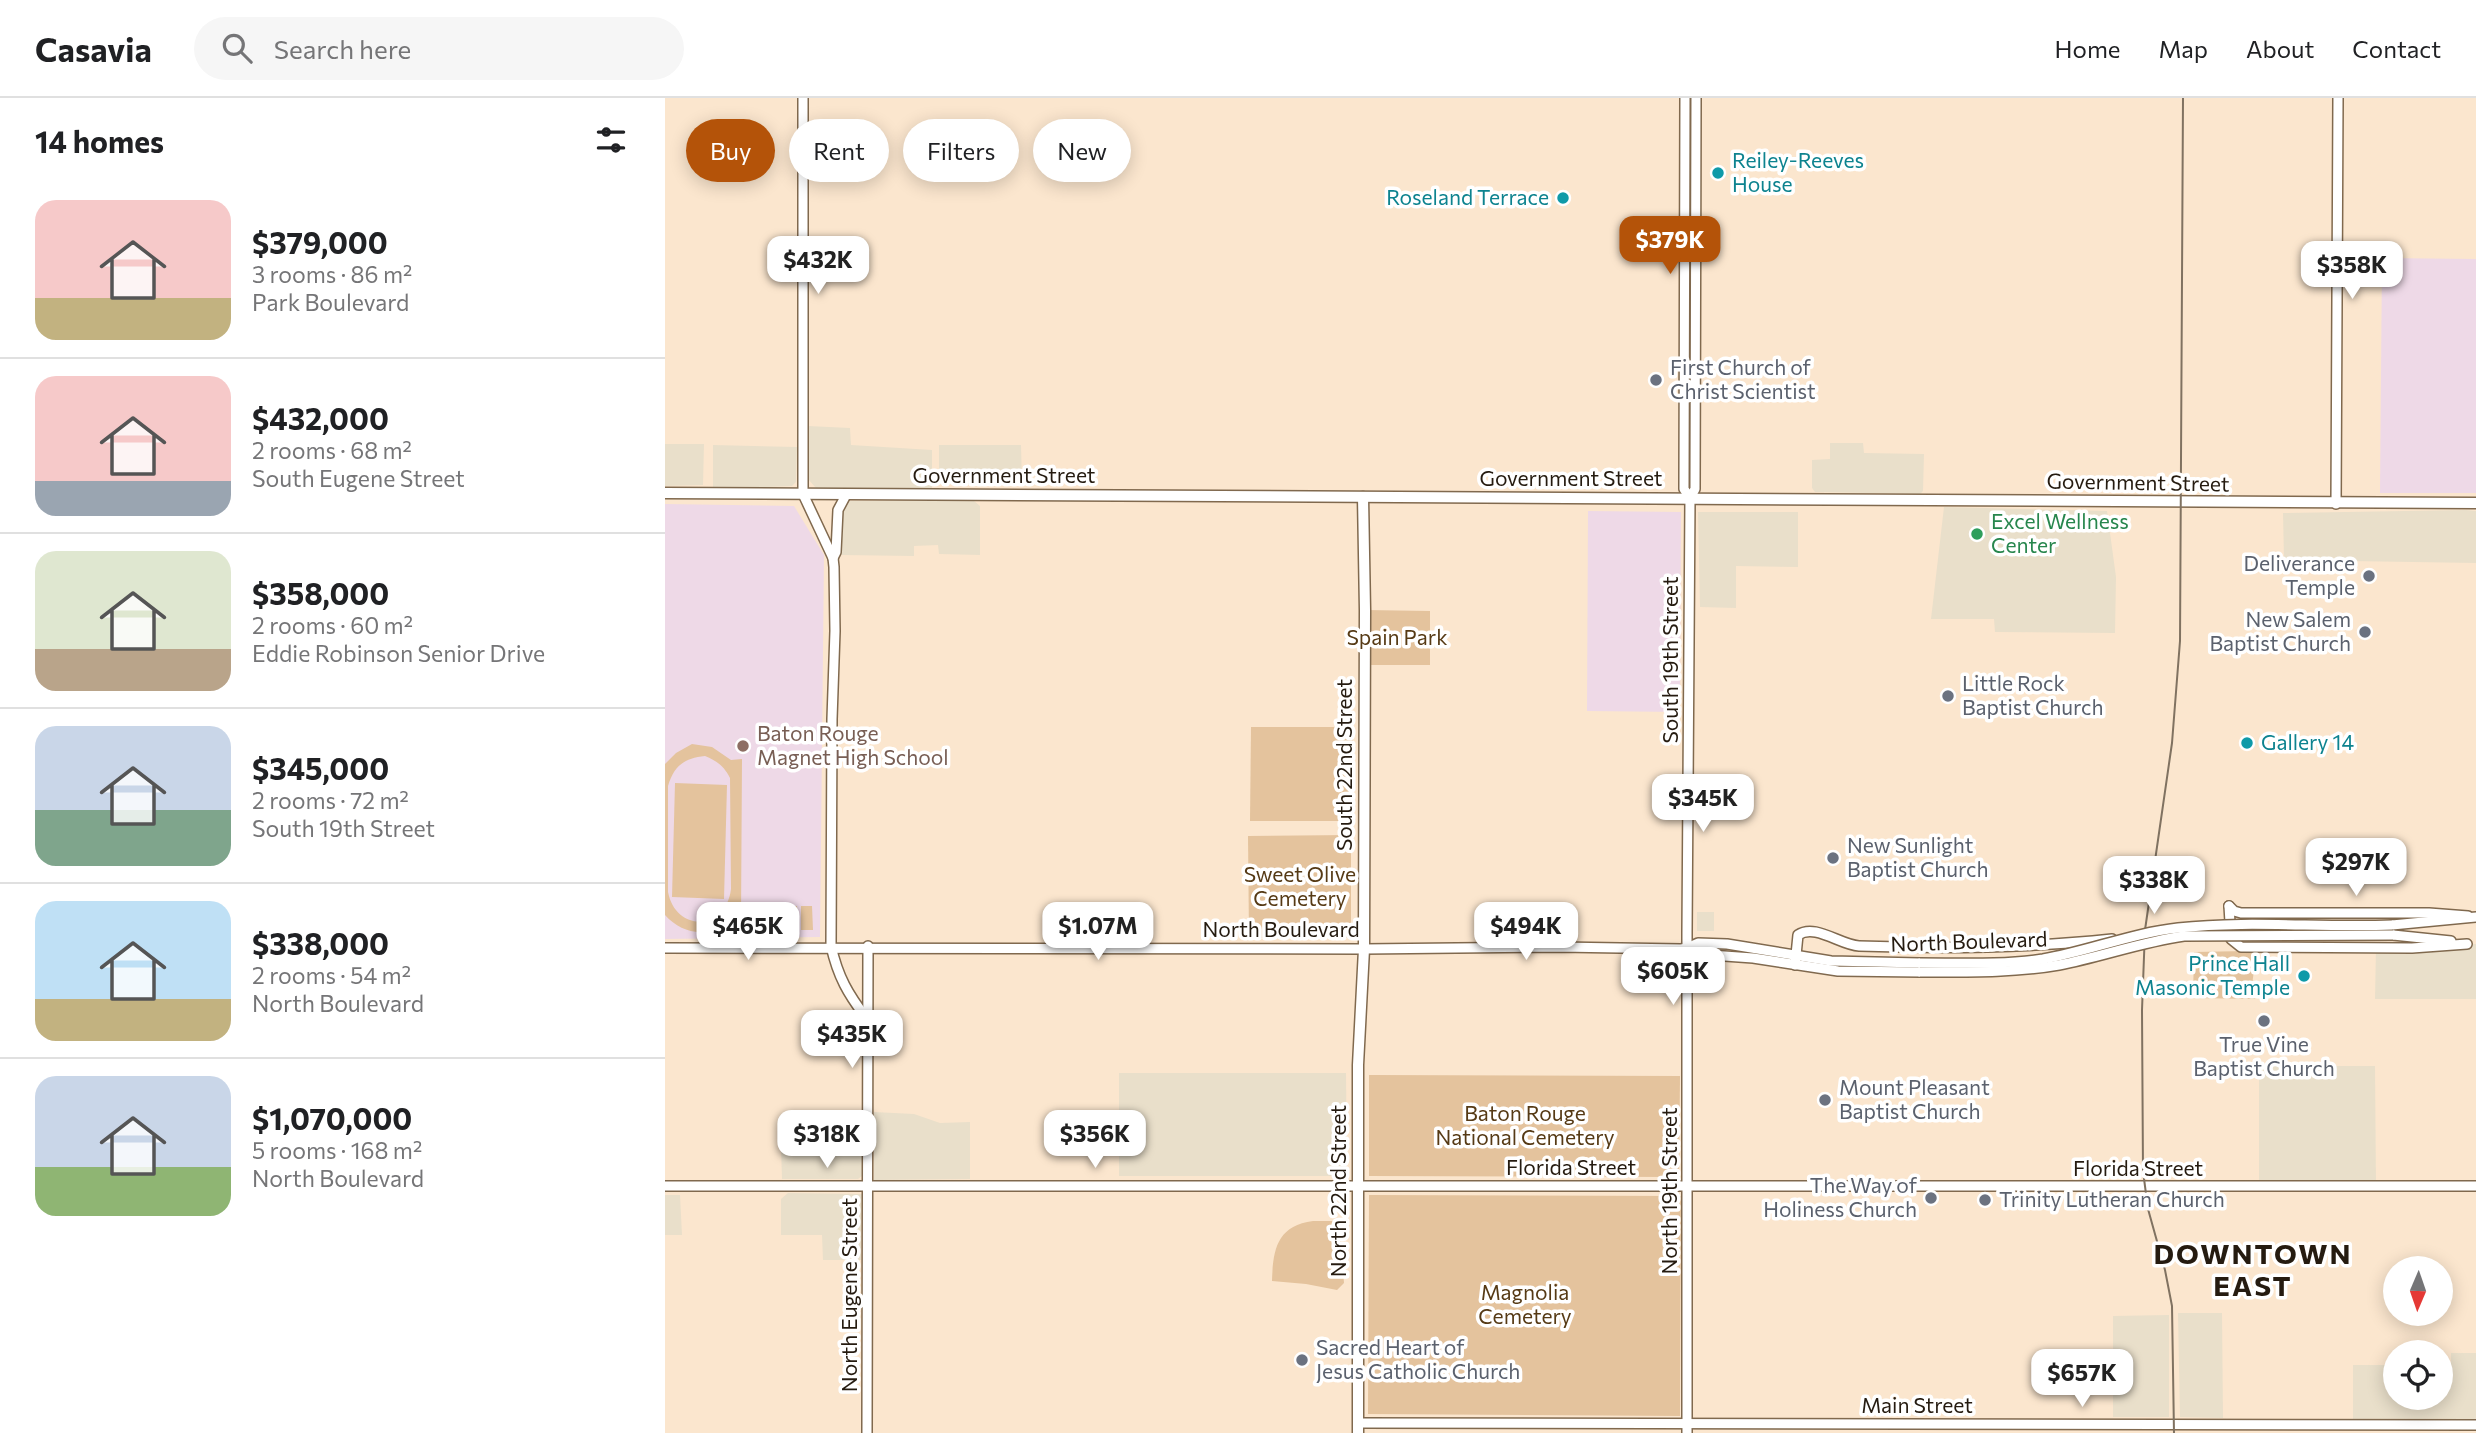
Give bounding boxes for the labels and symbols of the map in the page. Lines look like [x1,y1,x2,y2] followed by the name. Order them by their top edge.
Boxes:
[1732,147,1864,196] place label: Reiley-Reeves House
[1710,165,1726,181] marker: Reiley-Reeves House
[1386,184,1549,209] place label: Roseland Terrace
[1555,190,1571,206] marker: Roseland Terrace
[1621,216,1719,276] pin: $379K
[769,236,867,296] pin: $432K
[2303,242,2401,301] pin: $358K
[1670,354,1816,403] place label: First Church of Christ Scientist
[1648,372,1664,388] marker: First Church of Christ Scientist
[913,462,1095,487] street label: Government Street
[1480,465,1662,490] street label: Government Street
[2046,467,2230,496] street label: Government Street
[1991,508,2129,557] place label: Excel Wellness Center
[1969,526,1985,542] marker: Excel Wellness Center
[2244,550,2355,599] place label: Deliverance Temple
[2361,568,2377,584] marker: Deliverance Temple
[1657,576,1682,744] street label: South 19th Street
[2209,606,2351,655] place label: New Salem Baptist Church
[1346,624,1448,649] park label: Spain Park
[2357,624,2373,640] marker: New Salem Baptist Church
[1962,670,2104,719] place label: Little Rock Baptist Church
[1331,679,1356,851] street label: South 22nd Street
[1940,688,1956,704] marker: Little Rock Baptist Church
[757,720,949,769] place label: Baton Rouge Magnet High School
[2261,729,2354,754] place label: Gallery 14
[2239,735,2255,751] marker: Gallery 14
[735,738,751,754] marker: Baton Rouge Magnet High School
[1654,774,1752,834] pin: $345K
[1847,832,1989,881] place label: New Sunlight Baptist Church
[2307,838,2405,898] pin: $297K
[1825,850,1841,866] marker: New Sunlight Baptist Church
[2105,856,2203,916] pin: $338K
[1244,861,1356,910] park label: Sweet Olive Cemetery
[699,902,797,962] pin: $465K
[1041,902,1155,962] pin: $1.07M
[1477,902,1575,962] pin: $494K
[1202,916,1360,941] street label: North Boulevard
[1890,925,2048,956] street label: North Boulevard
[1624,948,1722,1007] pin: $605K
[2135,950,2290,999] place label: Prince Hall Masonic Temple
[2296,968,2312,984] marker: Prince Hall Masonic Temple
[803,1010,901,1070] pin: $435K
[2256,1013,2272,1029] marker: True Vine Baptist Church
[2193,1031,2335,1080] place label: True Vine Baptist Church
[1839,1074,1990,1123] place label: Mount Pleasant Baptist Church
[1817,1092,1833,1108] marker: Mount Pleasant Baptist Church
[1435,1100,1615,1149] park label: Baton Rouge National Cemetery
[1325,1105,1350,1277] street label: North 22nd Street
[1656,1107,1681,1275] street label: North 19th Street
[778,1110,876,1170] pin: $318K
[1046,1110,1144,1170] pin: $356K
[1506,1154,1636,1179] street label: Florida Street
[2073,1155,2203,1180] street label: Florida Street
[1763,1172,1918,1221] place label: The Way of Holiness Church
[1999,1186,2225,1211] place label: Trinity Lutheran Church
[1923,1190,1939,1206] marker: The Way of Holiness Church
[1977,1192,1993,1208] marker: Trinity Lutheran Church
[836,1198,861,1392] street label: North Eugene Street
[2154,1236,2352,1302] district label: DOWNTOWN EAST
[2383,1256,2453,1326] north arrow
[1478,1279,1572,1328] park label: Magnolia Cemetery
[1316,1334,1520,1383] place label: Sacred Heart of Jesus Catholic Church
[2033,1350,2131,1409] pin: $657K
[1294,1352,1310,1368] marker: Sacred Heart of Jesus Catholic Church
[1861,1392,1973,1417] street label: Main Street

